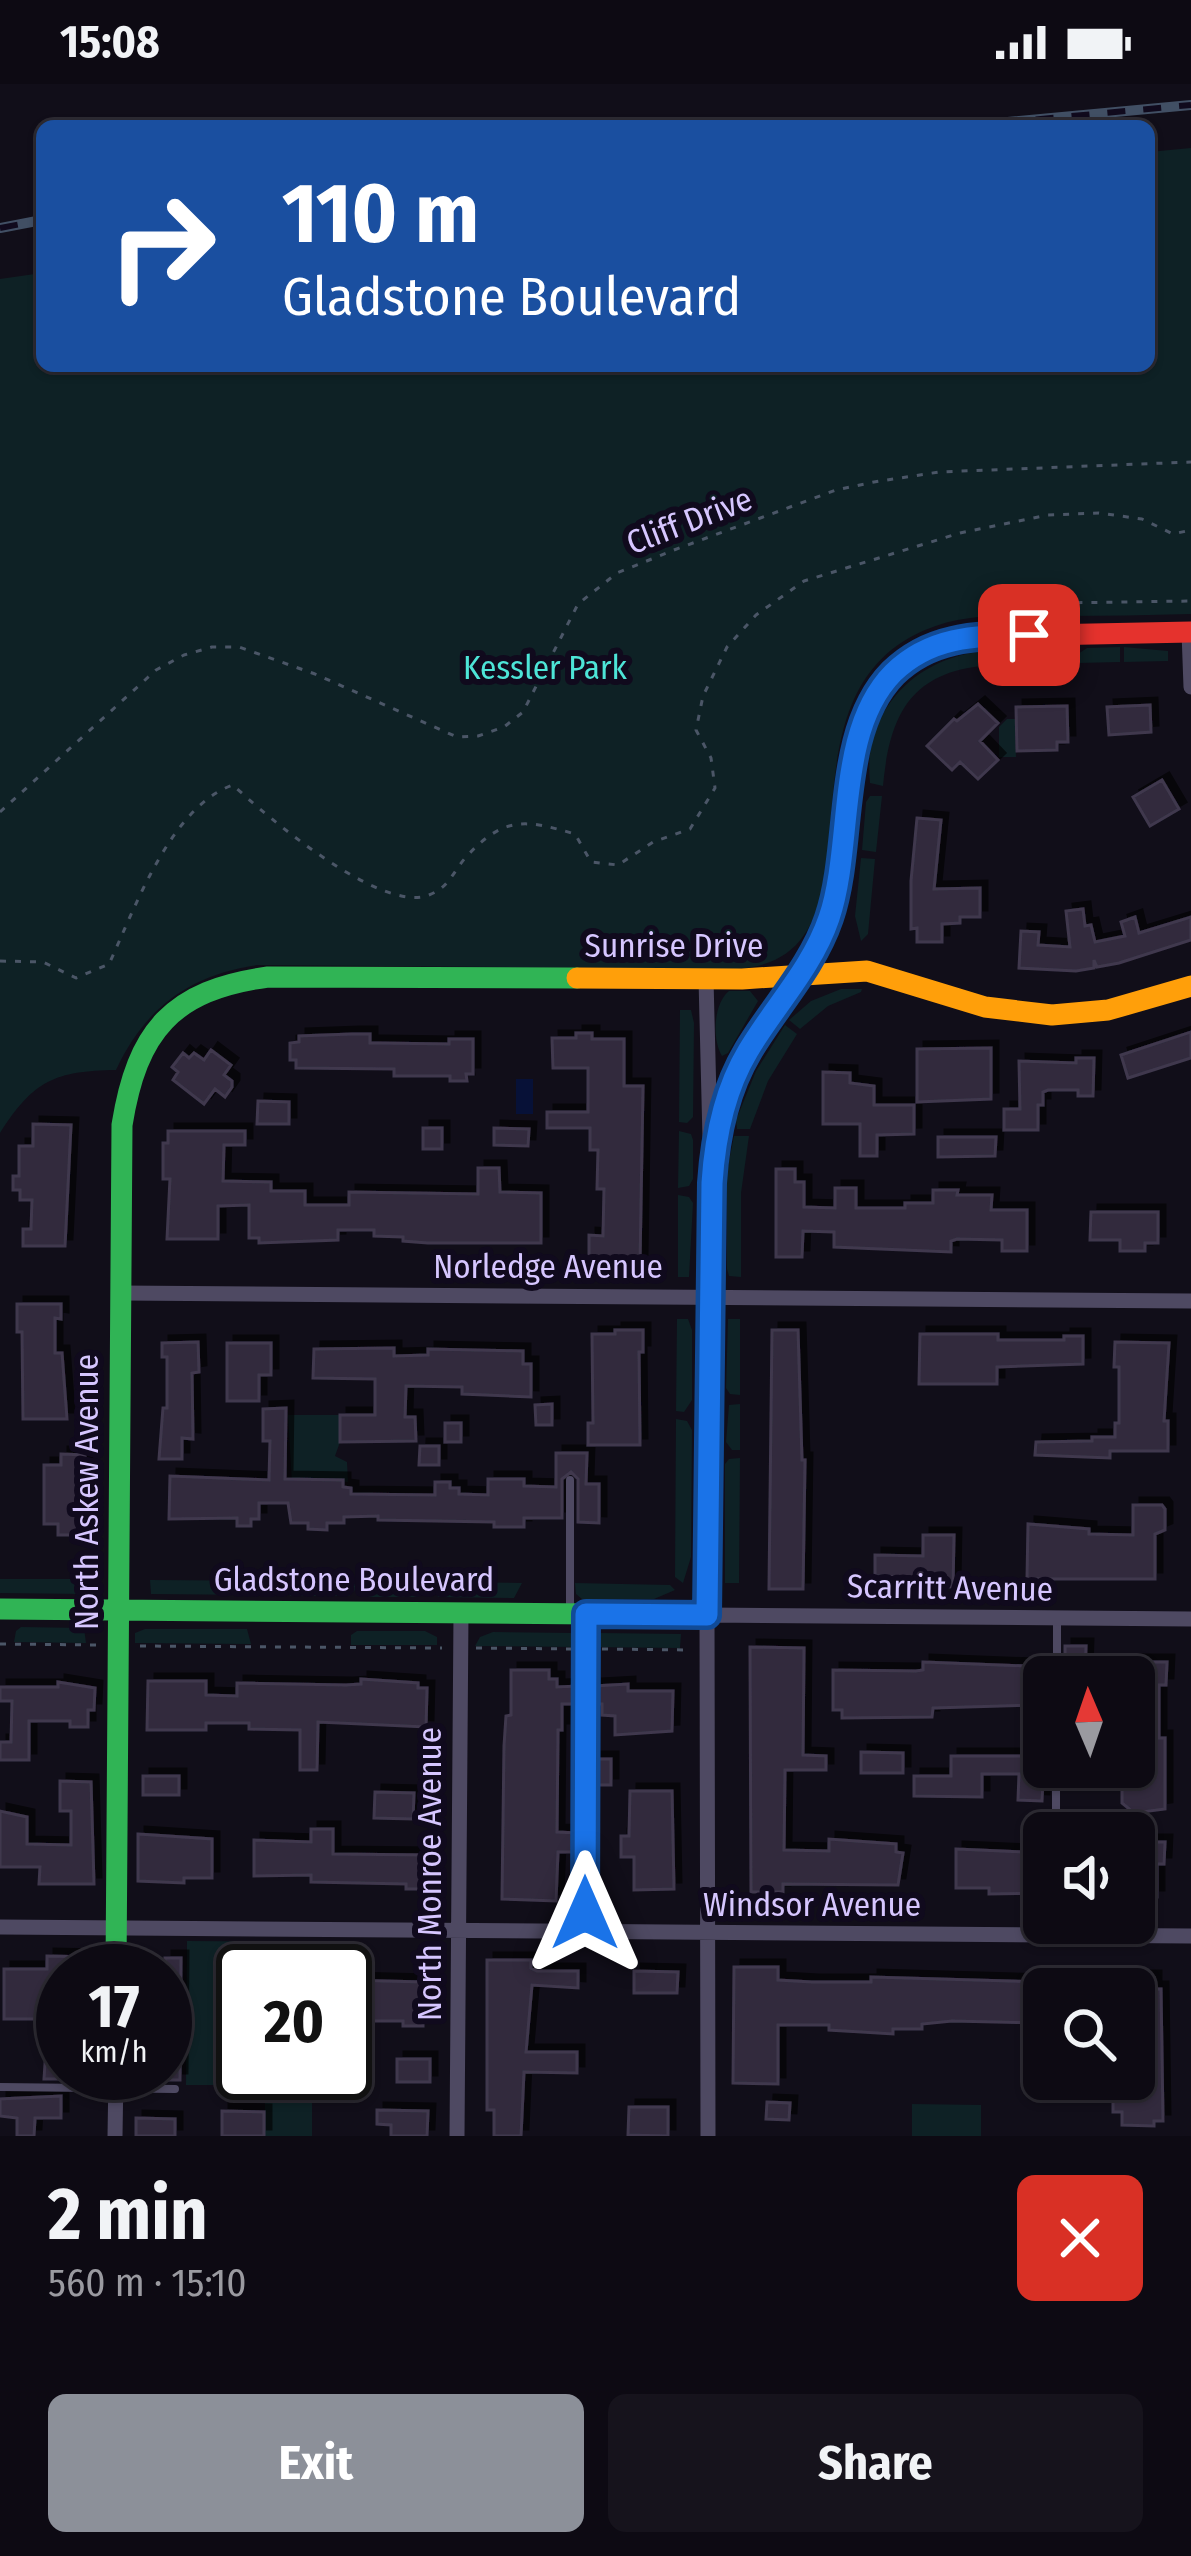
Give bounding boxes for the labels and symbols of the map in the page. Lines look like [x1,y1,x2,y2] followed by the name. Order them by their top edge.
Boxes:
[621,479,758,563] street label: Cliff Drive
[978,584,1080,686] pin
[463,648,628,688] park label: Kessler Park
[585,926,763,966] street label: Sunrise Drive
[433,1247,663,1287] street label: Norledge Avenue
[67,1354,107,1630] street label: North Askew Avenue
[214,1560,494,1600] street label: Gladstone Boulevard
[847,1566,1053,1610] street label: Scarritt Avenue
[1023,1656,1155,1788] north arrow
[410,1727,450,2021] street label: North Monroe Avenue
[522,1850,648,1976] position arrow
[703,1885,921,1925] street label: Windsor Avenue
[216,1944,372,2100] speed limit sign: 20

